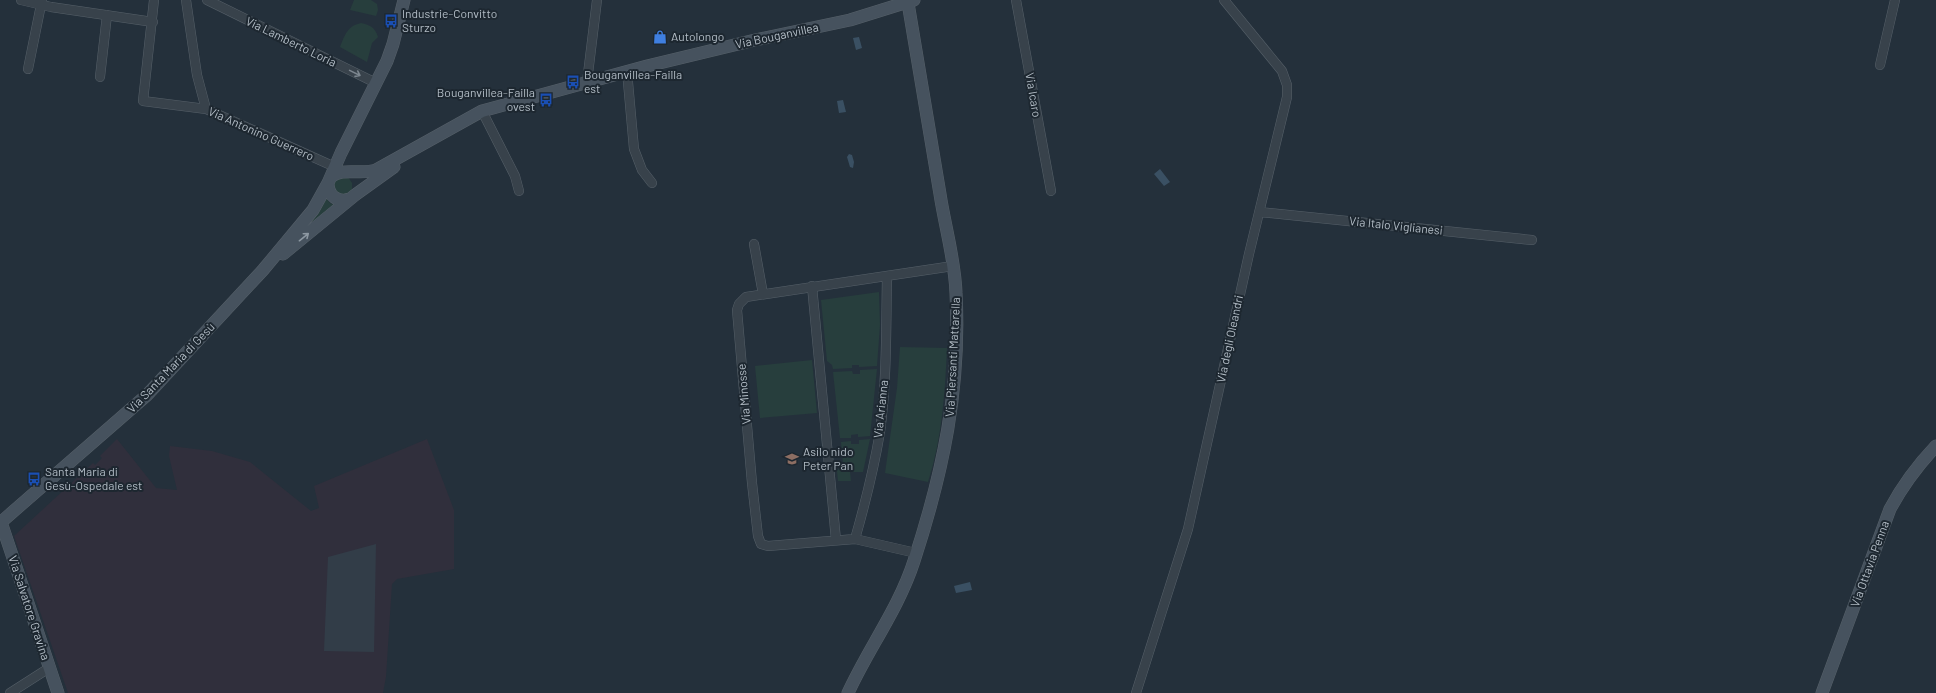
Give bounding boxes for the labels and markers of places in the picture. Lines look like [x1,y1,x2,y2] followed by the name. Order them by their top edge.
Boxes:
[402,6,497,34] place label: Industrie-Convitto Sturzo
[383,13,399,29] bus stop icon: Industrie-Convitto Sturzo
[652,29,668,45] shop icon: Autolongo
[671,29,724,43] place label: Autolongo
[584,67,682,95] place label: Bouganvillea-Failla est
[565,74,581,90] bus stop icon: Bouganvillea-Failla est
[437,85,535,113] place label: Bouganvillea-Failla ovest
[538,92,554,108] bus stop icon: Bouganvillea-Failla ovest
[803,444,853,472] place label: Asilo nido Peter Pan
[784,451,800,467] school or university icon: Asilo nido Peter Pan
[45,464,142,492] place label: Santa Maria di Gesù-Ospedale est
[26,471,42,487] bus stop icon: Santa Maria di Gesù-Ospedale est

